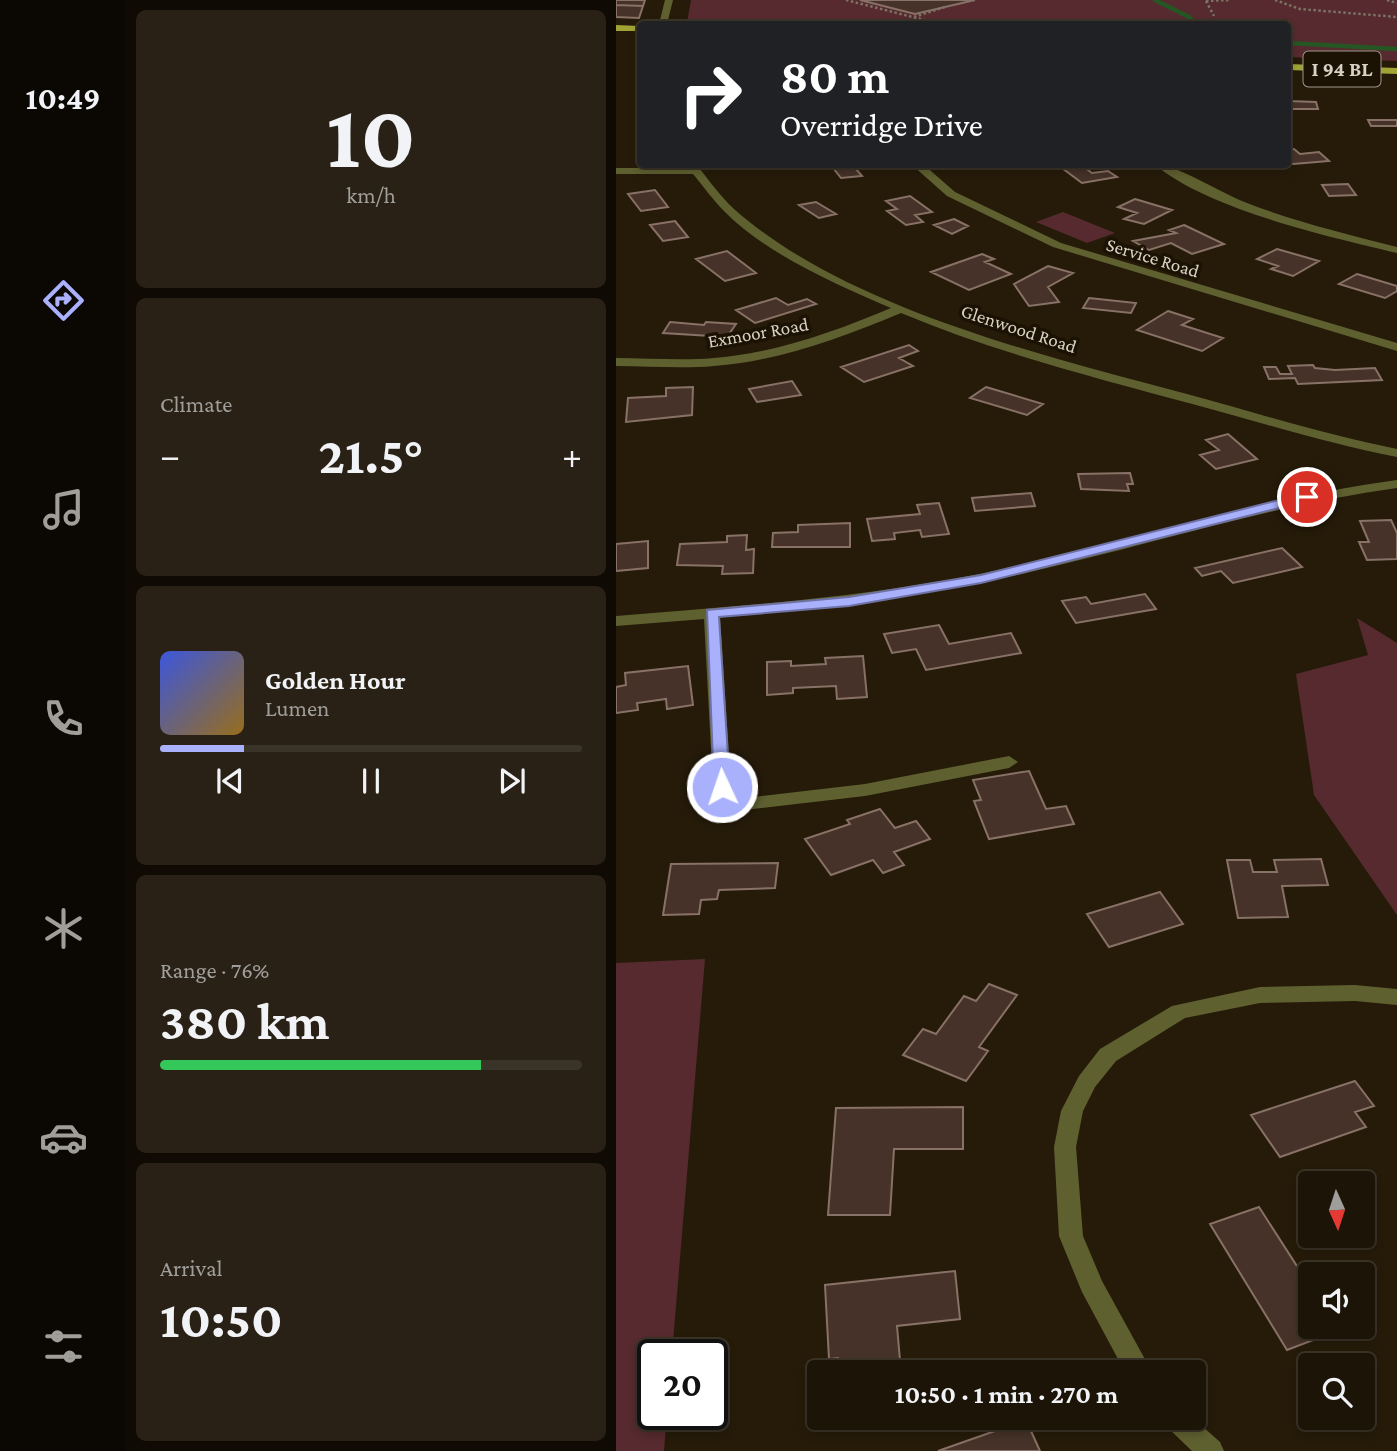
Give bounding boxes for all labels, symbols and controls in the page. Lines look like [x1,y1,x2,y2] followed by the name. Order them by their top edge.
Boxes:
[665,49,756,140] icon: right
[780,49,889,104] text: 80 m
[1304,52,1380,86] road number: I 94 BL
[26,80,100,116] text: 10:49
[326,85,416,187] text: 10
[780,107,983,143] text: Overridge Drive
[346,182,396,208] text: km/h
[1104,233,1202,282] street label: Service Road
[39,276,88,325] icon: directions
[958,300,1079,357] street label: Glenwood Road
[706,313,810,352] street label: Exmoor Road
[160,391,232,417] text: Climate
[319,426,424,484] text: 21.5°
[160,434,180,476] text: −
[562,434,582,476] text: +
[1277,467,1337,527] pin
[1288,478,1326,516] icon: arrive
[39,485,88,534] icon: music
[265,666,406,695] text: Golden Hour
[39,694,88,743] icon: phone
[265,695,329,721] text: Lumen
[685,750,759,824] position arrow
[211,762,249,800] icon: previous
[352,762,390,800] icon: pause
[493,762,531,800] icon: next
[39,904,88,953] icon: climate
[160,957,269,983] text: Range · 76%
[160,992,330,1050] text: 380 km
[39,1113,88,1162] icon: car
[1298,1171,1376,1248] north arrow
[1298,1171,1375,1430] map controls
[160,1255,223,1281] text: Arrival
[1298,1262,1375,1339] button: sound
[160,1290,283,1348] text: 10:50
[39,1322,88,1371] icon: filters
[637,1339,728,1430] speed limit sign: 20
[1298,1353,1375,1430] button: search
[895,1380,1118,1409] text: 10:50 · 1 min · 270 m

